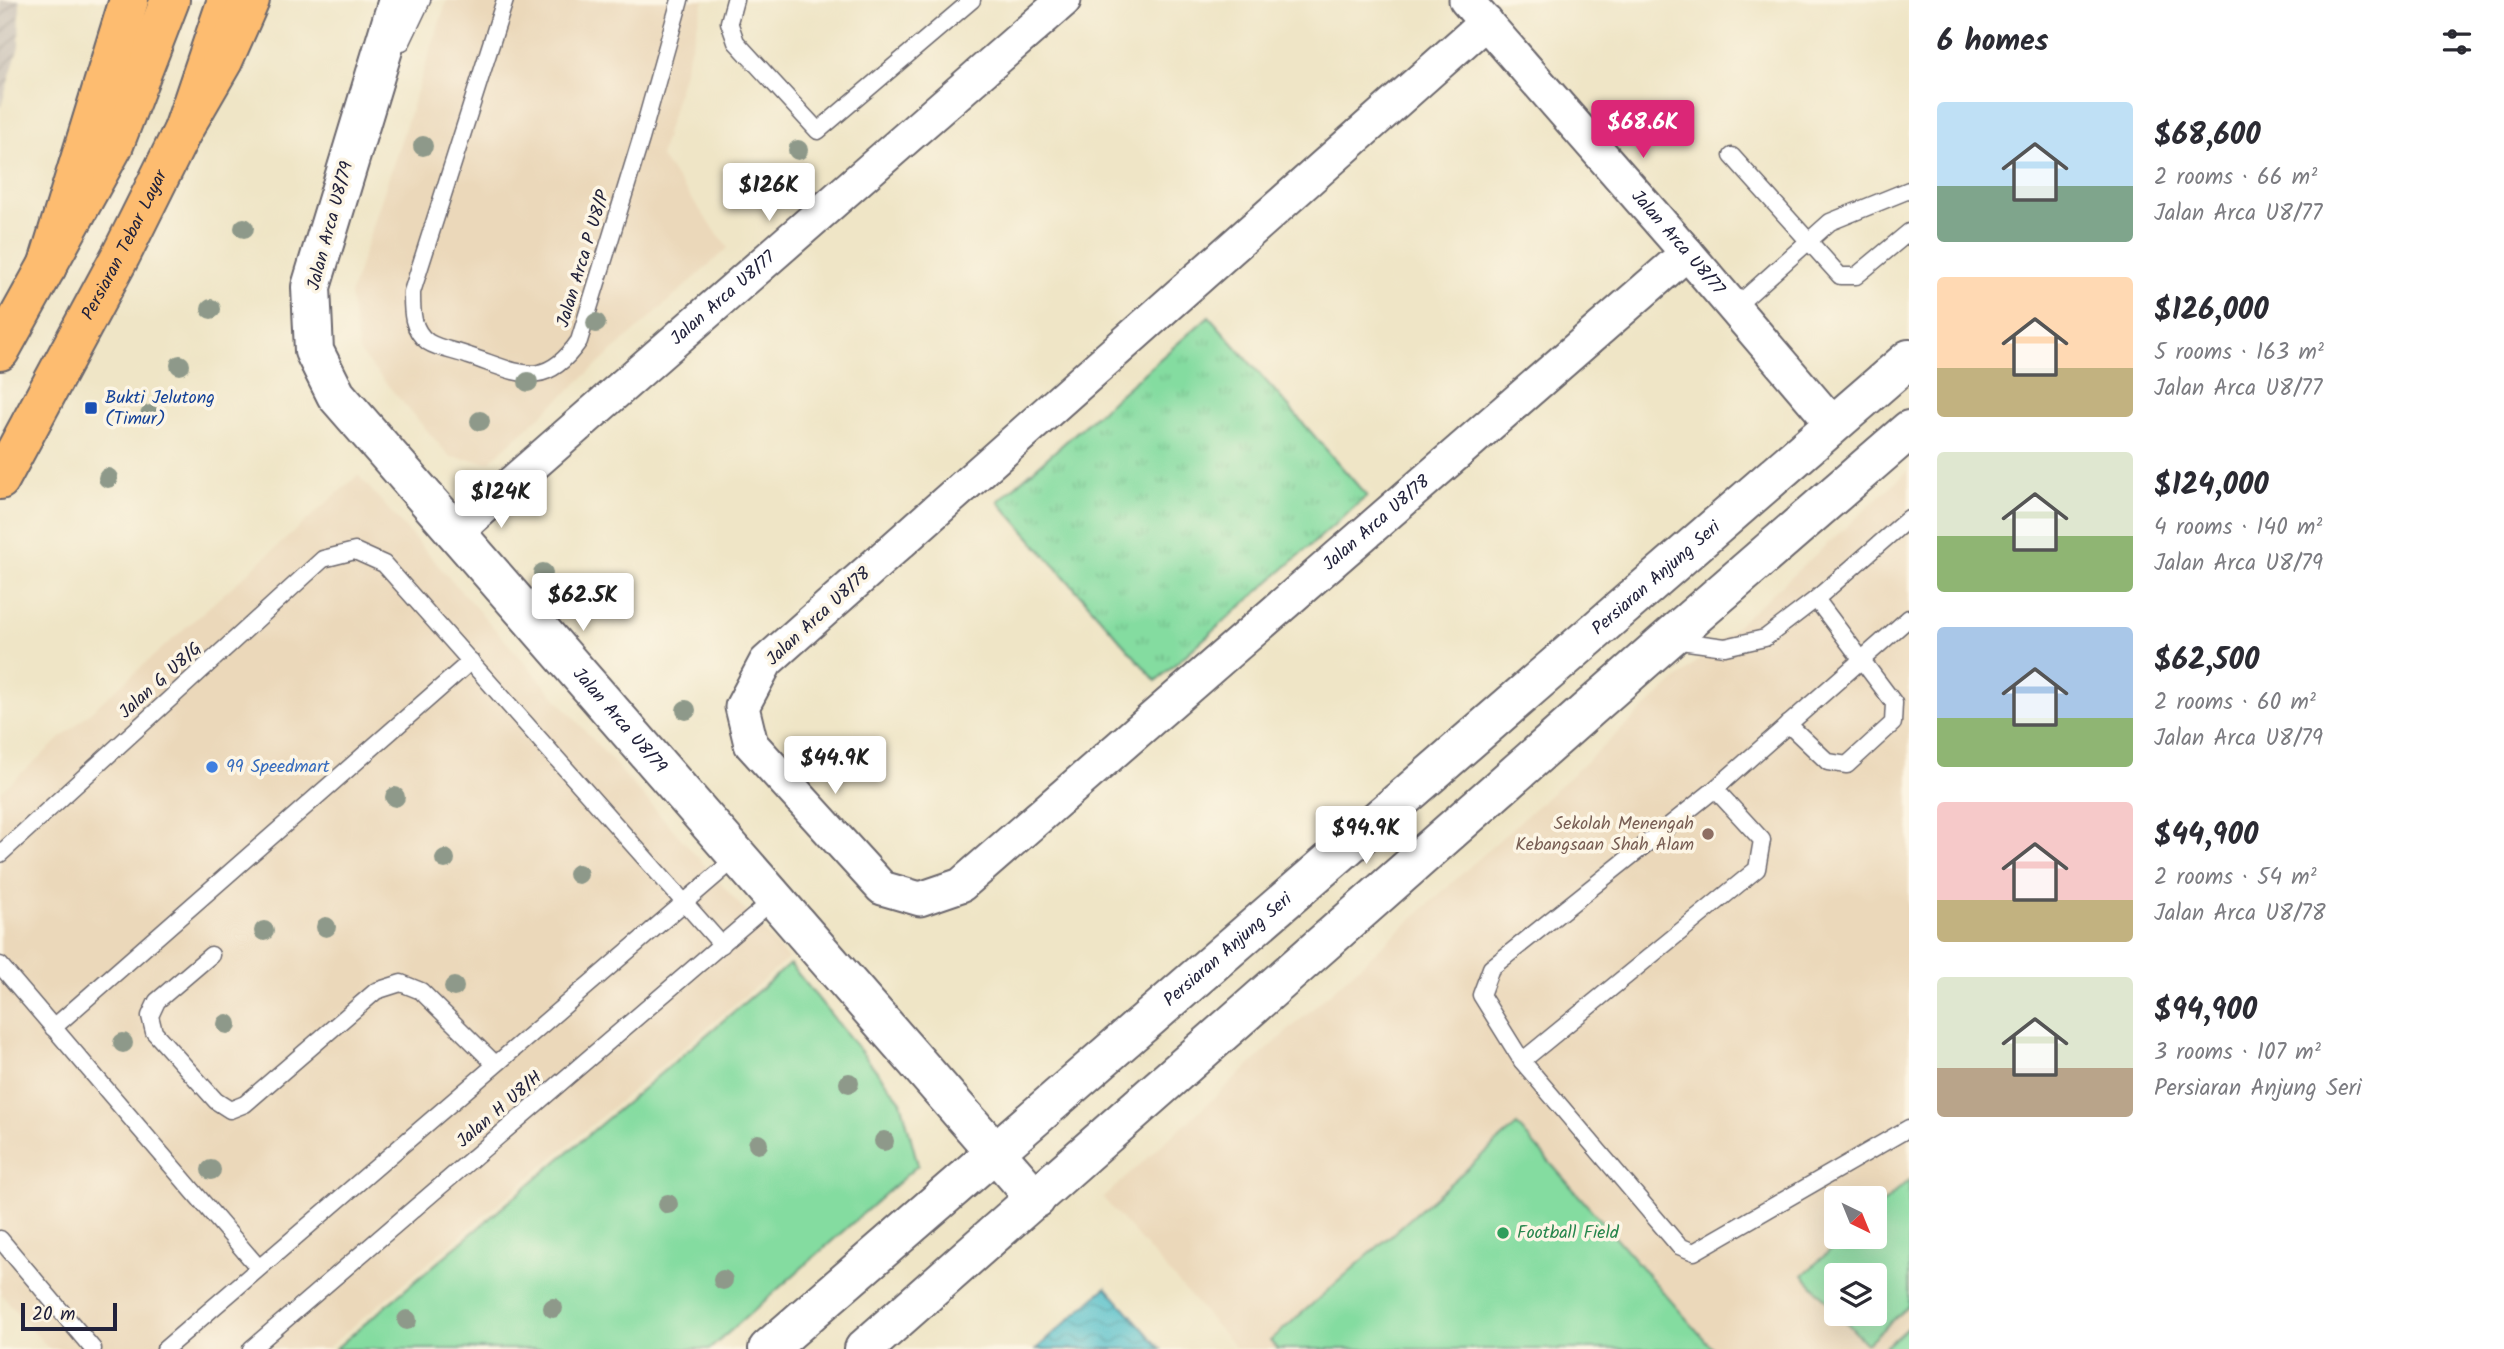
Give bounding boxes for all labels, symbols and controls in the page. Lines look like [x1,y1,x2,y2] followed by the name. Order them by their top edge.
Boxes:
[1937,18,2049,66] text: 6 homes
[2438,23,2476,61] icon: filters
[1586,100,1700,160] pin: $68.6K
[1607,105,1679,141] text: $68.6K
[2154,112,2261,160] text: $68,600
[1993,130,2077,214] icon: home
[300,158,362,294] street label: Jalan Arca U8/79
[2154,160,2317,196] text: 2 rooms · 66 m²
[74,164,176,325] street label: Persiaran Tebar Layar
[720,164,818,223] pin: $126K
[739,168,799,204] text: $126K
[1624,183,1732,302] street label: Jalan Arca U8/77
[549,186,619,331] street label: Jalan Arca P U8/P
[2154,196,2322,232] text: Jalan Arca U8/77
[664,243,783,353] street label: Jalan Arca U8/77
[2154,287,2269,335] text: $126,000
[1993,305,2077,389] icon: home
[2154,335,2324,371] text: 5 rooms · 163 m²
[2154,371,2322,407] text: Jalan Arca U8/77
[105,384,215,434] place label: Bukti Jelutong (Timur)
[83,400,99,416] marker: Bukti Jelutong (Timur)
[2154,462,2269,510] text: $124,000
[1316,468,1437,578] street label: Jalan Arca U8/78
[452,470,550,530] pin: $124K
[471,475,531,511] text: $124K
[1993,480,2077,564] icon: home
[2154,510,2322,546] text: 4 rooms · 140 m²
[1585,514,1728,643] street label: Persiaran Anjung Seri
[2154,546,2323,582] text: Jalan Arca U8/79
[760,561,878,673] street label: Jalan Arca U8/78
[526,574,640,633] pin: $62.5K
[548,578,618,614] text: $62.5K
[113,636,209,726] street label: Jalan G U8/G
[2154,637,2259,685] text: $62,500
[1993,655,2077,739] icon: home
[565,661,674,780] street label: Jalan Arca U8/79
[2154,685,2316,721] text: 2 rooms · 60 m²
[2154,721,2323,757] text: Jalan Arca U8/79
[778,736,892,796] pin: $44.9K
[800,741,870,777] text: $44.9K
[226,753,331,782] place label: 99 Speedmart
[204,759,220,775] marker: 99 Speedmart
[1309,806,1423,866] pin: $94.9K
[1515,810,1694,860] place label: Sekolah Menengah Kebangsaan Shah Alam
[1332,811,1400,847] text: $94.9K
[2154,812,2258,860] text: $44,900
[1700,826,1716,842] marker: Sekolah Menengah Kebangsaan Shah Alam
[1993,830,2077,914] icon: home
[2154,860,2317,896] text: 2 rooms · 54 m²
[1157,885,1299,1014] street label: Persiaran Anjung Seri
[2154,896,2326,932] text: Jalan Arca U8/78
[2154,987,2257,1035] text: $94,900
[1993,1005,2077,1089] icon: home
[2154,1035,2321,1071] text: 3 rooms · 107 m²
[451,1064,549,1156] street label: Jalan H U8/H
[2154,1071,2362,1107] text: Persiaran Anjung Seri
[1824,1186,1886,1250] north arrow
[1824,1186,1887,1326] map controls
[1517,1219,1620,1248] place label: Football Field
[1495,1225,1511,1241] marker: Football Field
[1824,1263,1887,1326] button: layers
[21,1300,117,1332] scale bar
[32,1300,75,1330] text: 20 m

